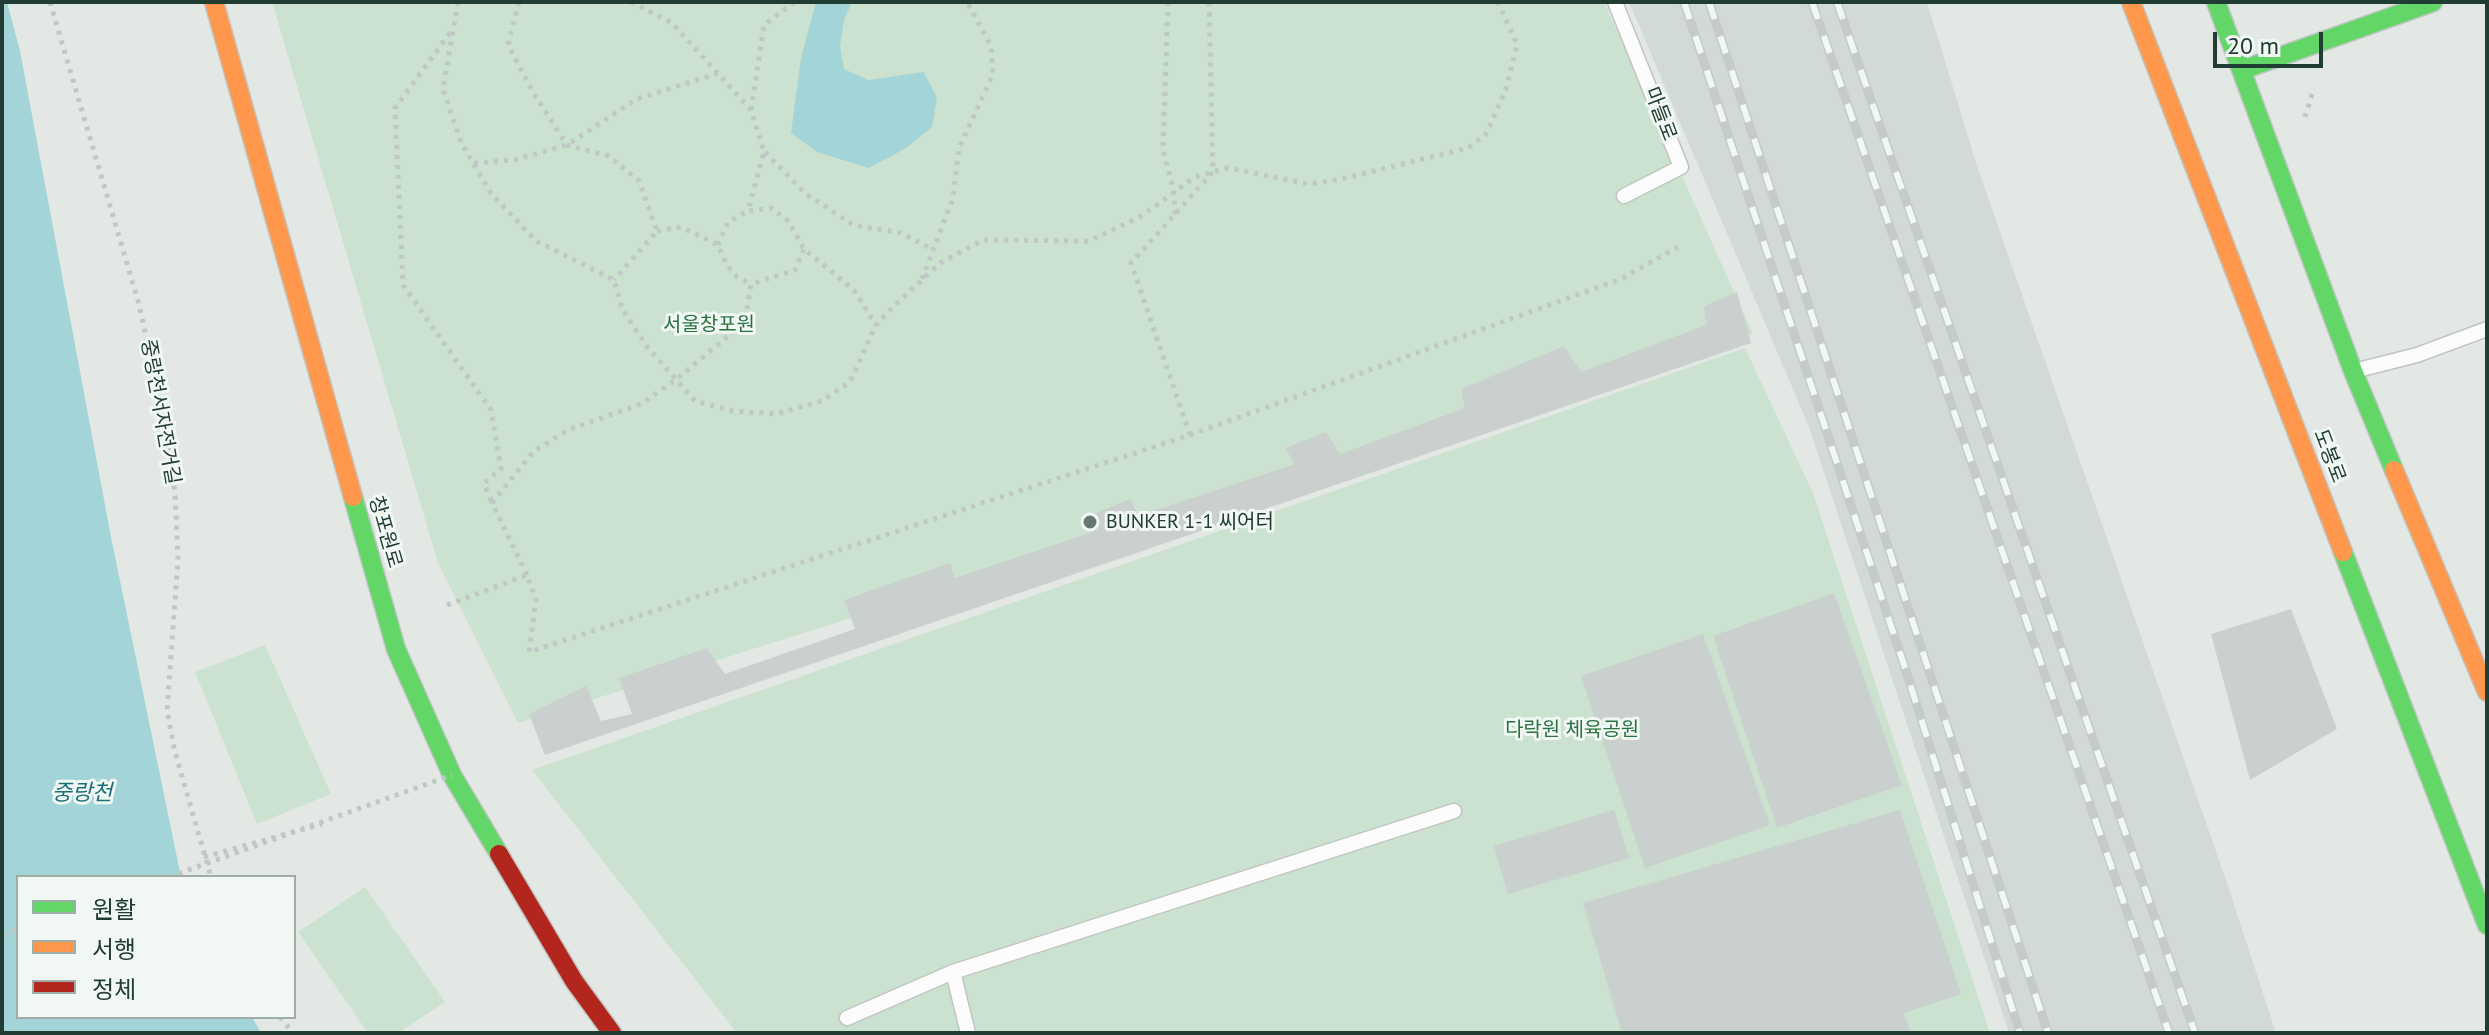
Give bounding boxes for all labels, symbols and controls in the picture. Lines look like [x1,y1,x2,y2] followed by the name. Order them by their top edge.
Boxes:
[2217,16,2327,66] scale bar
[2227,30,2279,61] text: 20 m
[1639,84,1681,144] street label: 마들로
[663,313,755,337] park label: 서울창포원
[135,337,185,487] street label: 중랑천서자전거길
[2308,426,2350,486] street label: 도봉로
[363,493,407,571] street label: 창포원로
[1106,510,1274,534] place label: BUNKER 1-1 씨어터
[1081,513,1099,531] marker: BUNKER 1-1 씨어터
[1505,718,1639,742] park label: 다락원 체육공원
[52,781,112,807] water label: 중랑천
[16,875,296,1019] legend
[92,894,136,925] text: 원활
[92,934,136,965] text: 서행
[92,974,136,1005] text: 정체

